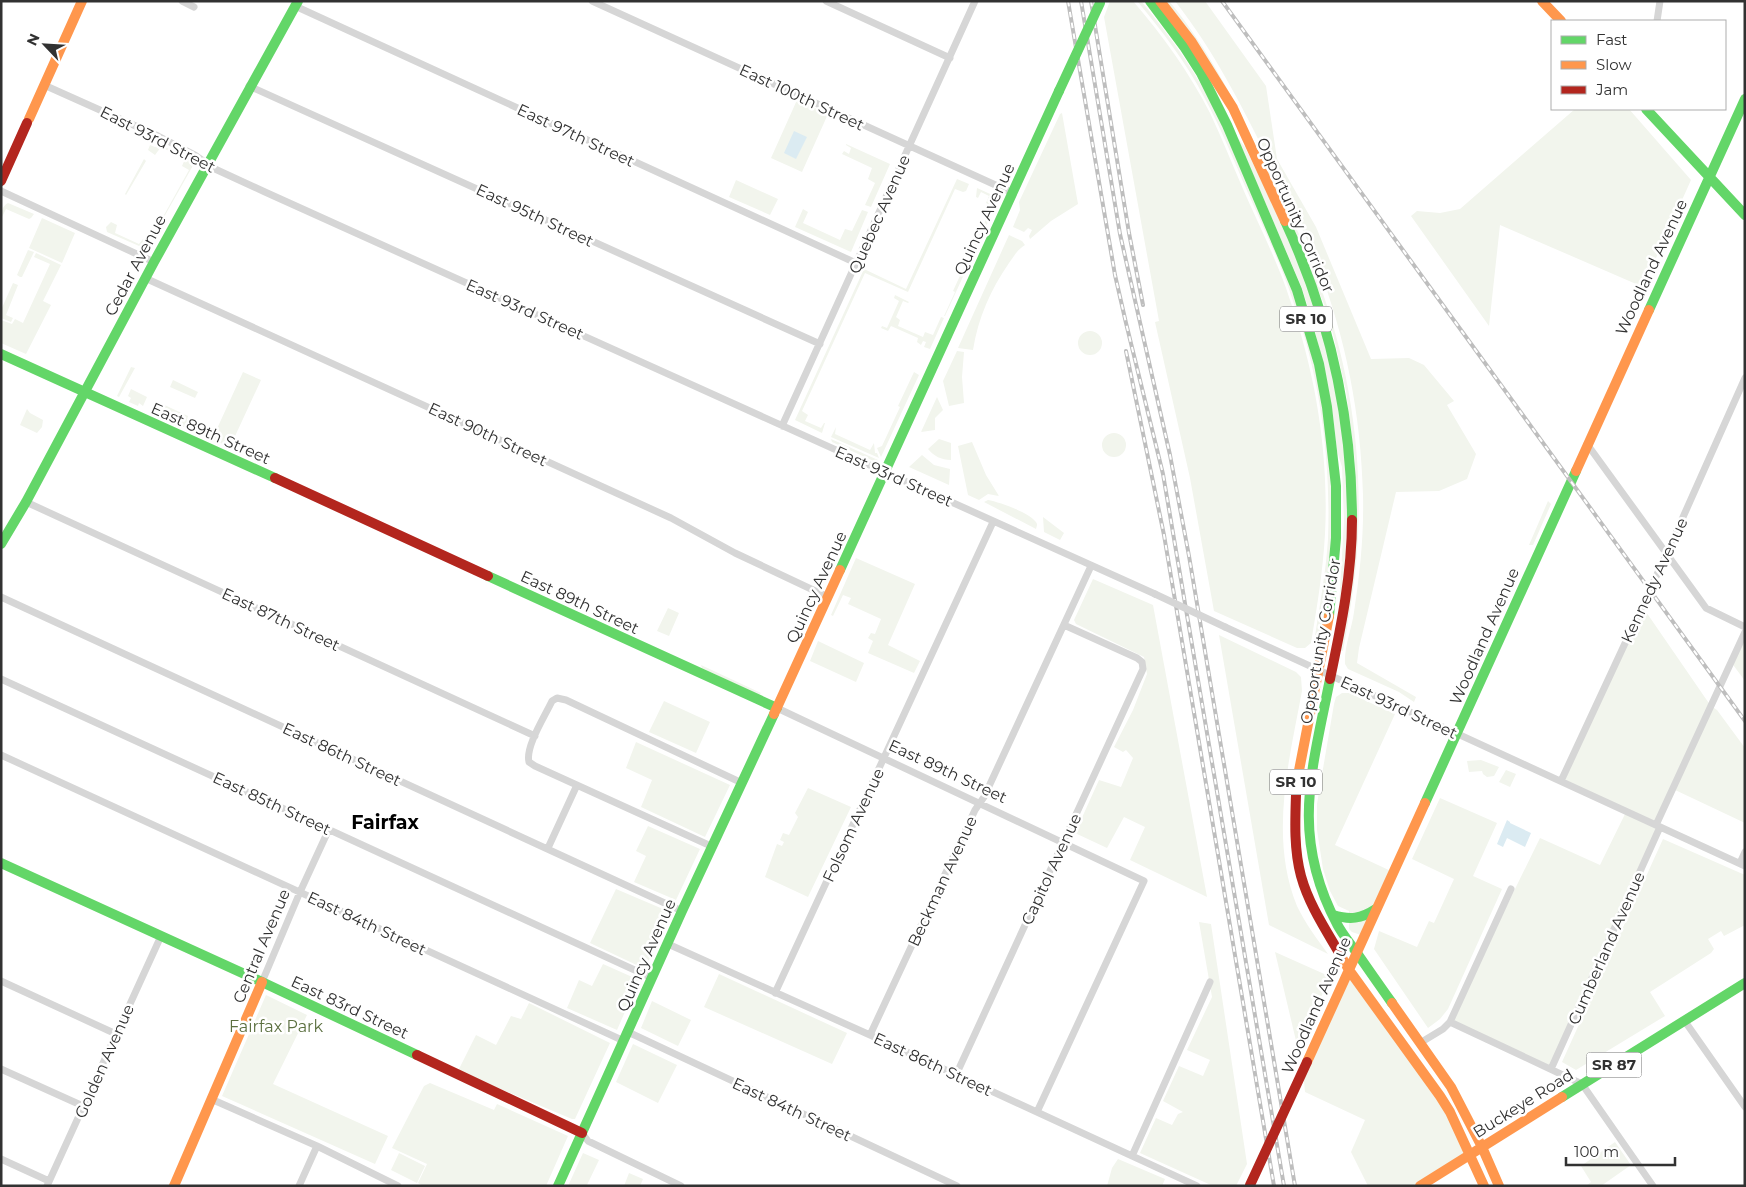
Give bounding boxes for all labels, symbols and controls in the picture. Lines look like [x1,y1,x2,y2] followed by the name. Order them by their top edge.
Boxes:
[20,20,70,70] north arrow
[1551,20,1726,110] legend
[1596,30,1627,49] text: Fast
[23,31,44,48] text: N
[1596,55,1632,74] text: Slow
[736,60,868,135] street label: East 100th Street
[1595,80,1628,99] text: Jam
[514,100,638,171] street label: East 97th Street
[97,102,219,177] street label: East 93rd Street
[1253,135,1338,296] street label: Opportunity Corridor
[845,152,914,277] street label: Quebec Avenue
[950,160,1019,278] street label: Quincy Avenue
[473,180,597,251] street label: East 95th Street
[1612,196,1691,338] street label: Woodland Avenue
[101,211,170,319] street label: Cedar Avenue
[463,275,587,344] street label: East 93rd Street
[1280,306,1332,332] road number: SR 10
[148,399,274,468] street label: East 89th Street
[425,399,551,471] street label: East 90th Street
[832,442,956,511] street label: East 93rd Street
[1617,515,1692,646] street label: Kennedy Avenue
[782,528,851,646] street label: Quincy Avenue
[1297,557,1344,725] street label: Opportunity Corridor
[1446,565,1523,708] street label: Woodland Avenue
[518,567,642,638] street label: East 89th Street
[219,584,343,655] street label: East 87th Street
[1337,672,1461,743] street label: East 93rd Street
[280,719,404,790] street label: East 86th Street
[886,736,1010,807] street label: East 89th Street
[819,765,888,885] street label: Folsom Avenue
[210,768,334,839] street label: East 85th Street
[1270,770,1322,794] road number: SR 10
[1017,810,1086,928] street label: Capitol Avenue
[351,811,420,834] district label: Fairfax
[904,813,981,950] street label: Beckman Avenue
[1564,869,1649,1028] street label: Cumberland Avenue
[229,886,294,1006] street label: Central Avenue
[304,888,430,960] street label: East 84th Street
[613,896,680,1015] street label: Quincy Avenue
[1278,934,1355,1077] street label: Woodland Avenue
[288,972,412,1043] street label: East 83rd Street
[71,1001,138,1121] street label: Golden Avenue
[229,1017,323,1036] park label: Fairfax Park
[871,1029,995,1100] street label: East 86th Street
[1586,1052,1642,1078] road number: SR 87
[1470,1065,1577,1142] street label: Buckeye Road
[729,1074,855,1146] street label: East 84th Street
[1566,1134,1675,1166] scale bar
[1574,1142,1619,1161] text: 100 m

